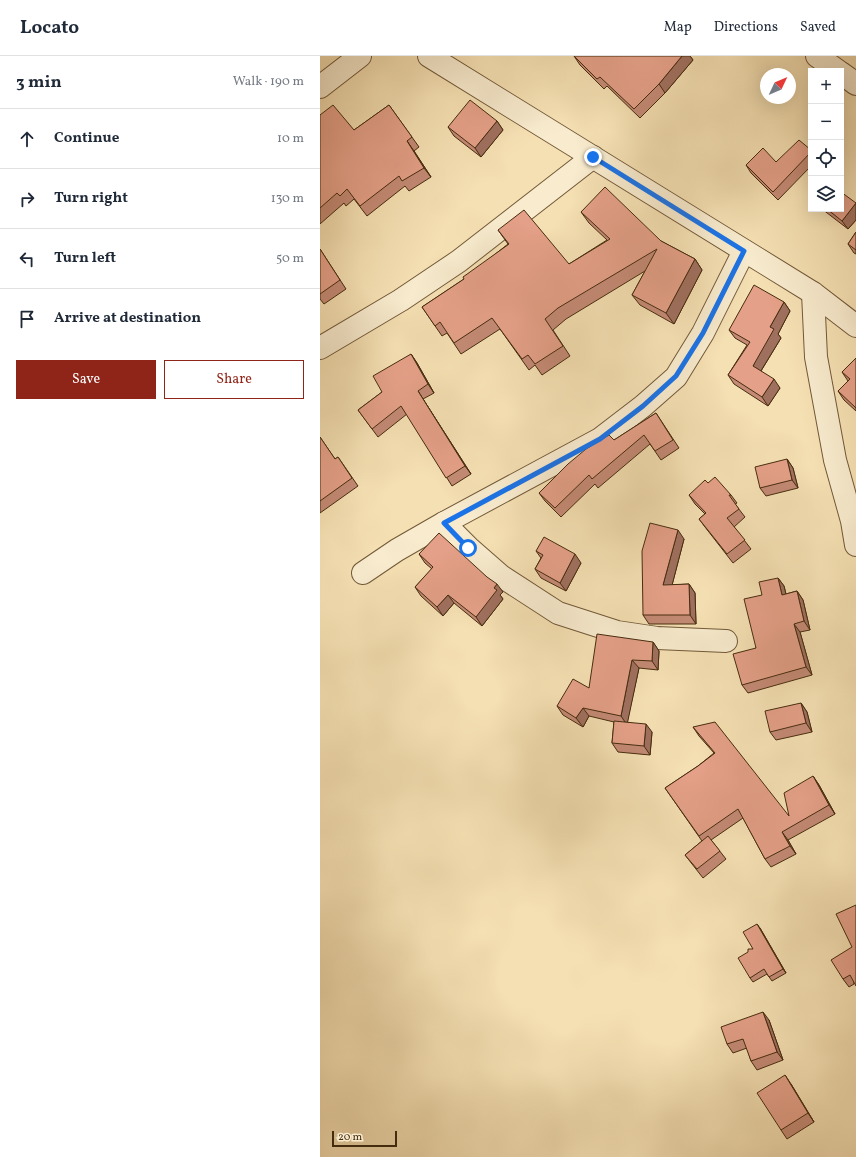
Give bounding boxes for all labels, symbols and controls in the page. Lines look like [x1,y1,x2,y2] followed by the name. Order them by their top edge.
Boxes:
[20,15,79,41] text: Locato
[664,18,692,37] text: Map
[714,18,778,37] text: Directions
[800,18,836,37] text: Saved
[760,68,796,104] north arrow
[808,68,844,212] map controls
[808,68,844,104] button: +
[16,71,62,94] text: 3 min
[233,73,304,91] text: Walk · 190 m
[808,104,844,140] button: −
[16,128,38,150] icon: ahead
[54,128,119,149] text: Continue
[277,130,304,148] text: 10 m
[808,140,844,176] button: locate
[584,148,602,166] route end
[808,176,844,212] button: layers
[16,188,38,210] icon: right
[54,188,128,209] text: Turn right
[271,190,304,208] text: 130 m
[16,248,38,270] icon: left
[54,248,116,269] text: Turn left
[276,250,304,268] text: 50 m
[16,308,38,330] icon: arrive
[54,308,201,329] text: Arrive at destination
[16,360,156,399] button: Save
[164,360,304,399] button: Share
[459,539,477,557] route start
[332,1129,397,1148] scale bar
[338,1130,362,1145] text: 20 m

